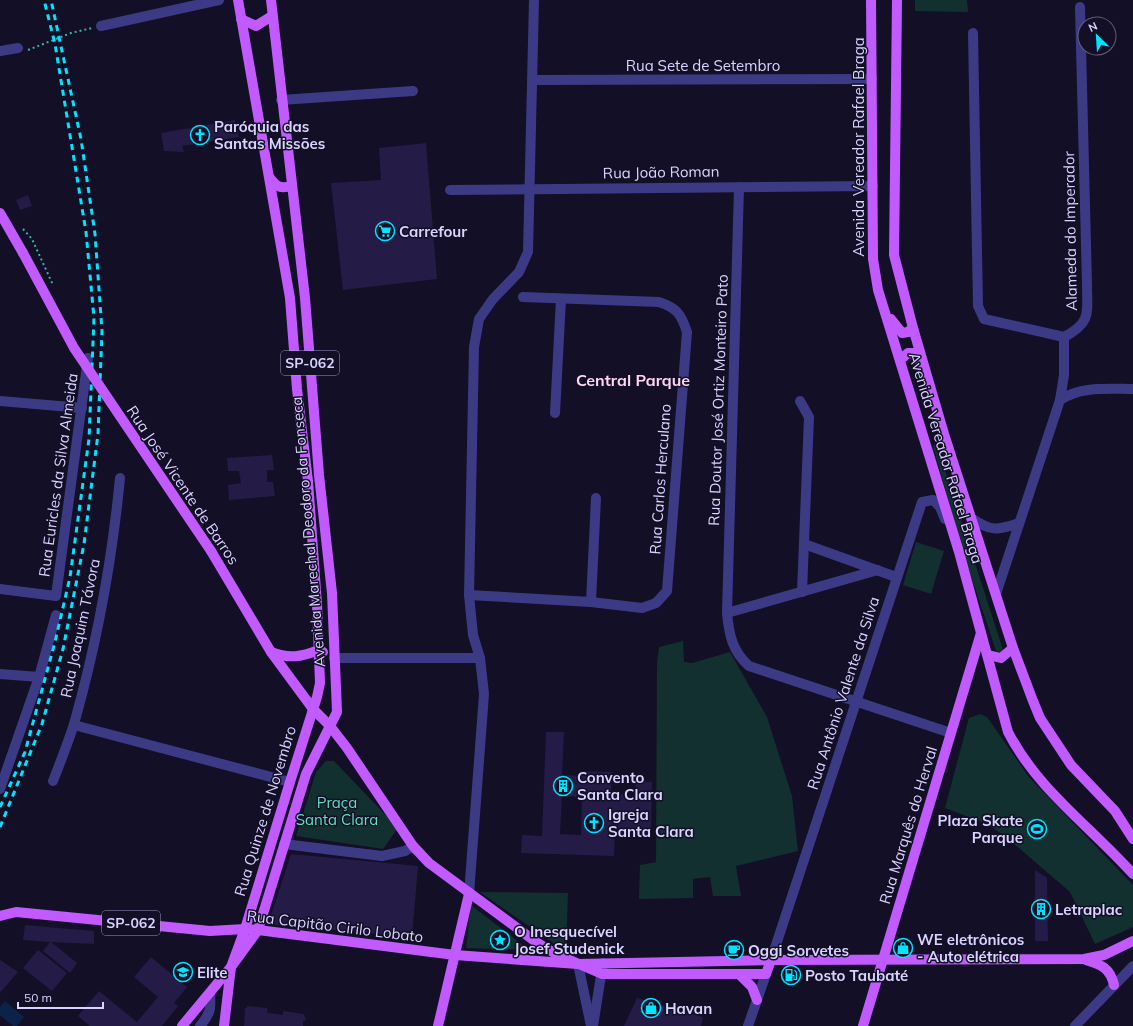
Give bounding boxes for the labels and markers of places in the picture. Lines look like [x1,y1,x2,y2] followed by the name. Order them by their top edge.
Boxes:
[214,117,325,153] place label: Paróquia das Santas Missões
[189,124,211,146] church icon: Paróquia das Santas Missões
[374,220,396,242] supermarket icon: Carrefour
[399,222,467,241] place label: Carrefour
[577,768,663,804] place label: Convento Santa Clara
[552,775,574,797] building icon: Convento Santa Clara
[608,805,694,841] place label: Igreja Santa Clara
[938,811,1023,847] place label: Plaza Skate Parque
[583,812,605,834] church icon: Igreja Santa Clara
[1026,818,1048,840] sports icon: Plaza Skate Parque
[1030,898,1052,920] building icon: Letraplac
[1055,900,1123,919] place label: Letraplac
[514,922,625,958] place label: O Inesquecível Josef Studenick
[489,929,511,951] place icon: O Inesquecível Josef Studenick
[917,930,1024,966] place label: WE eletrônicos - Auto elétrica
[892,937,914,959] shop icon: WE eletrônicos - Auto elétrica
[723,939,745,961] cafe icon: Oggi Sorvetes
[748,941,849,960] place label: Oggi Sorvetes
[172,961,194,983] school or university icon: Elite
[197,963,228,982] place label: Elite
[780,964,802,986] fuel station icon: Posto Taubaté
[805,966,908,985] place label: Posto Taubaté
[640,997,662,1019] shop icon: Havan
[665,999,712,1018] place label: Havan

